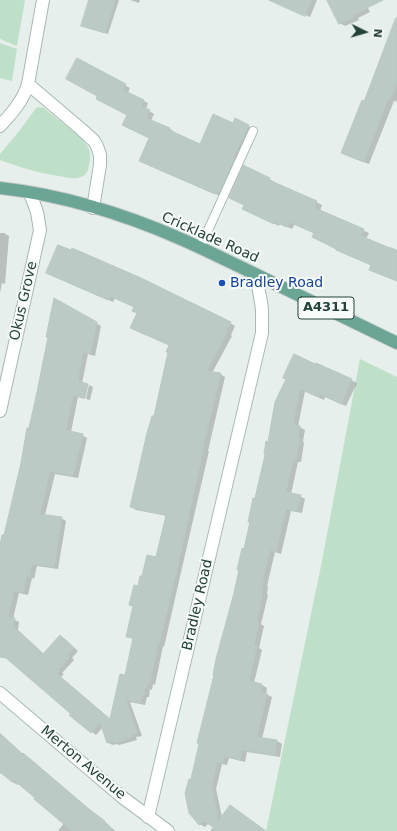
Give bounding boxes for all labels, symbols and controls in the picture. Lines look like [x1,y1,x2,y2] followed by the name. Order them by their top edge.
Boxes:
[345,12,385,52] north arrow
[371,28,384,38] text: N
[159,209,261,267] street label: Cricklade Road
[7,260,41,342] street label: Okus Grove
[230,275,323,291] place label: Bradley Road
[217,278,227,288] marker: Bradley Road
[298,297,354,319] road number: A4311
[179,558,217,652] street label: Bradley Road
[37,723,129,803] street label: Merton Avenue

